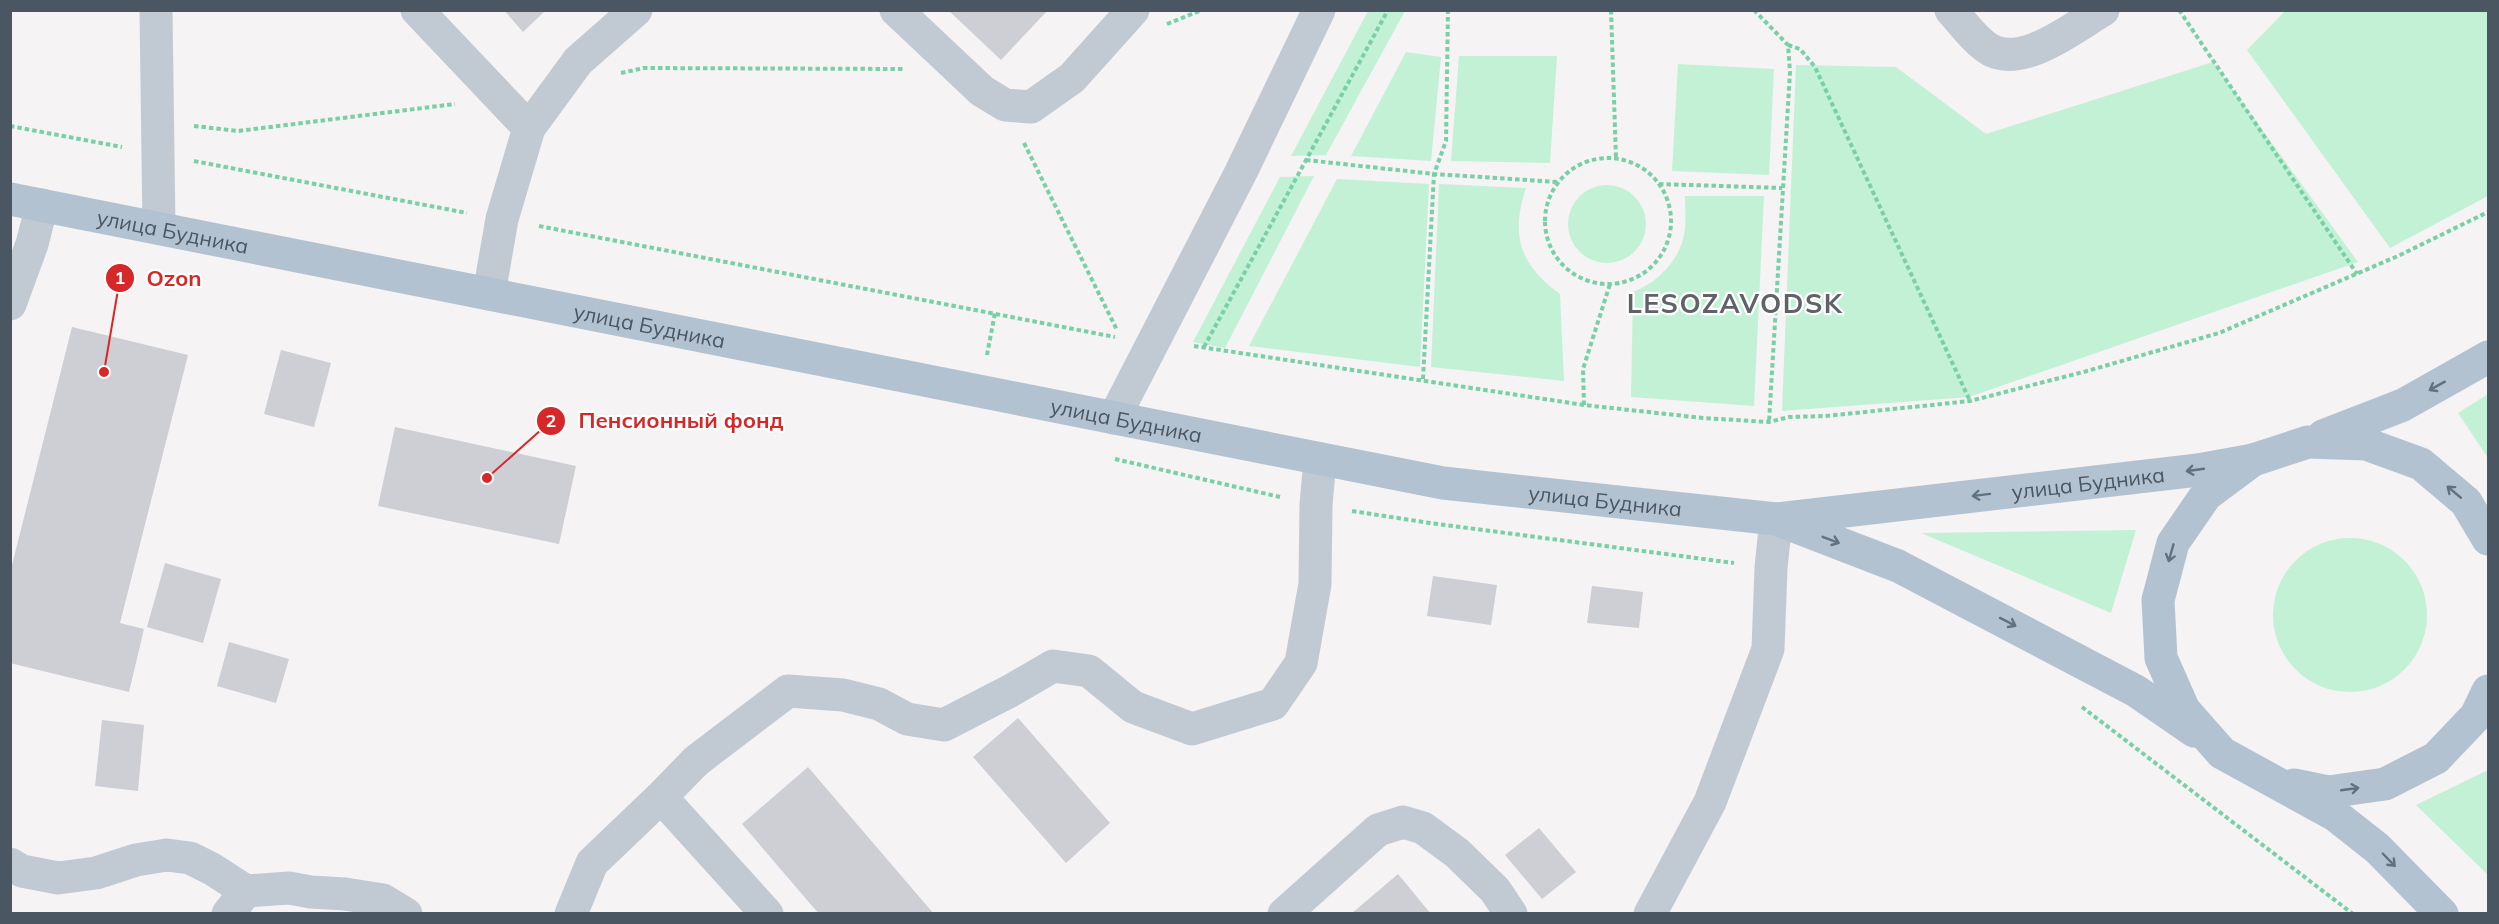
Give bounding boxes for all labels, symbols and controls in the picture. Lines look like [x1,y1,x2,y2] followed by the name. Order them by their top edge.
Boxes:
[95,204,251,259] street label: улица Будника
[105,258,214,298] callout: Ozon
[147,264,201,292] text: Ozon
[115,266,125,289] text: 1
[1627,286,1843,320] district label: LESOZAVODSK
[572,298,728,353] street label: улица Будника
[2429,380,2446,392] one-way arrow
[1048,393,1204,448] street label: улица Будника
[536,401,795,441] callout: Пенсионный фонд
[578,406,784,434] text: Пенсионный фонд
[546,409,556,432] text: 2
[2010,461,2166,505] street label: улица Будника
[2186,465,2205,476] one-way arrow
[1527,479,1683,522] street label: улица Будника
[2447,486,2463,499] one-way arrow
[1971,490,1991,501] one-way arrow
[1821,535,1840,546] one-way arrow
[2165,543,2176,562] one-way arrow
[1998,617,2016,628] one-way arrow
[2340,783,2360,794] one-way arrow
[2382,853,2397,868] one-way arrow

